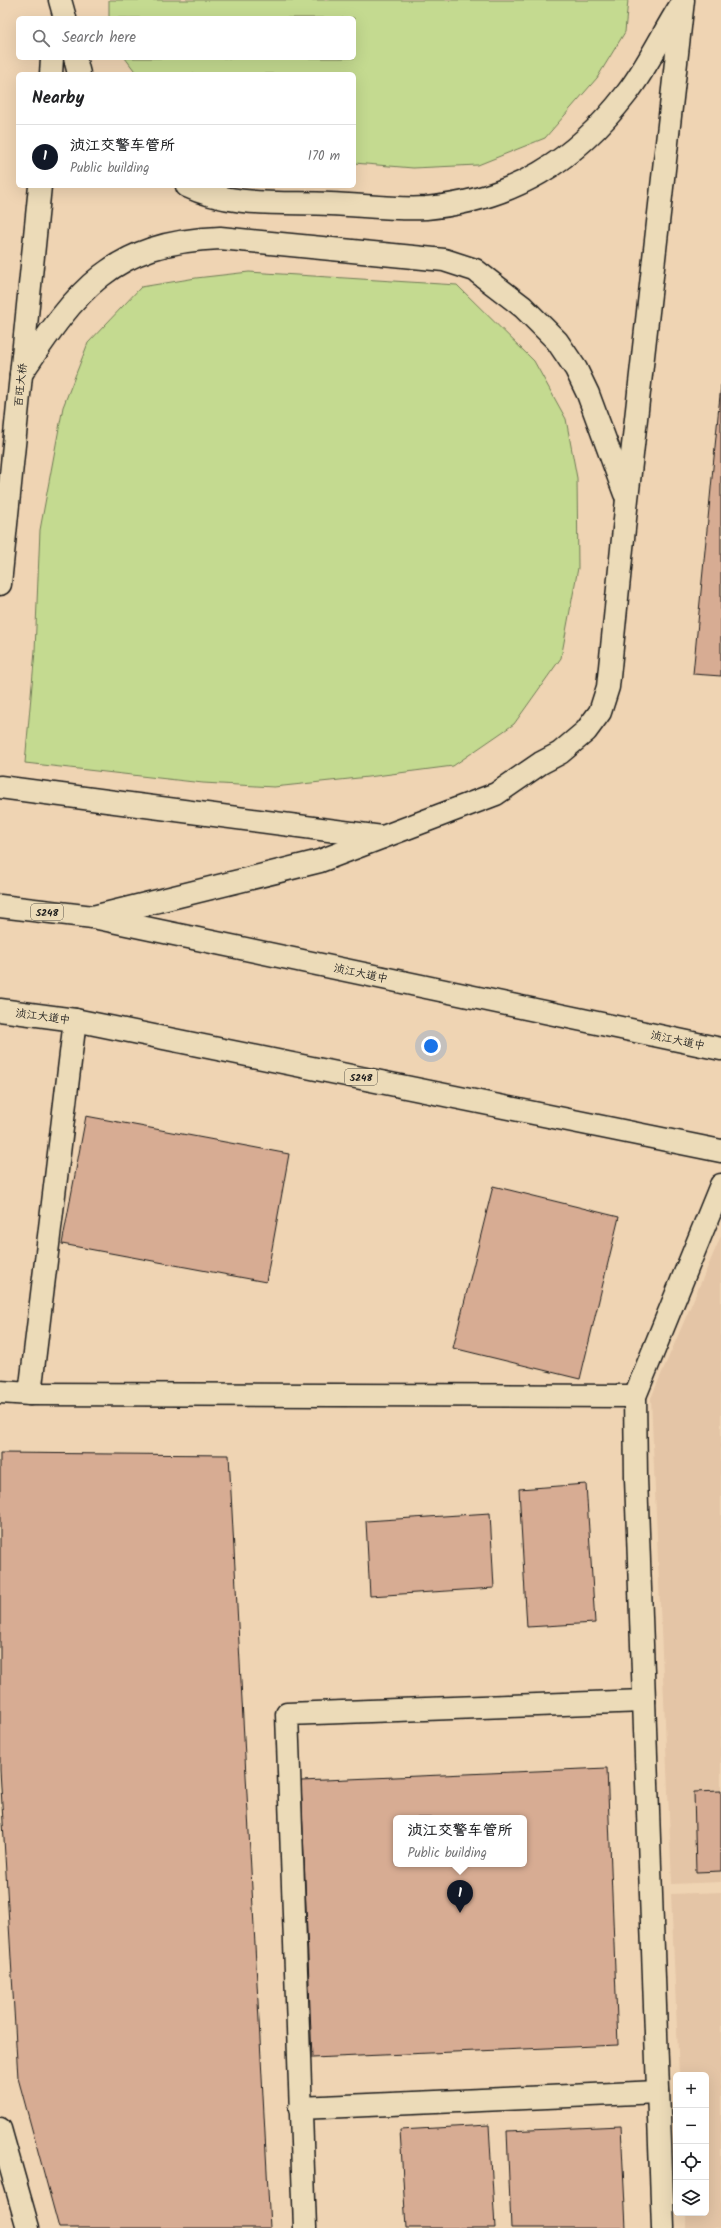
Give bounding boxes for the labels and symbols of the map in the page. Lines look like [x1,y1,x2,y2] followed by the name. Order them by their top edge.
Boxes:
[10,362,32,408] street label: 百旺大桥
[31,904,63,920] road number: S248
[332,959,390,988] street label: 浈江大道中
[14,1004,71,1030] street label: 浈江大道中
[649,1026,707,1055] street label: 浈江大道中
[421,1036,441,1056] your location
[345,1069,377,1085] road number: S248
[447,1880,473,1913] pin: 1

